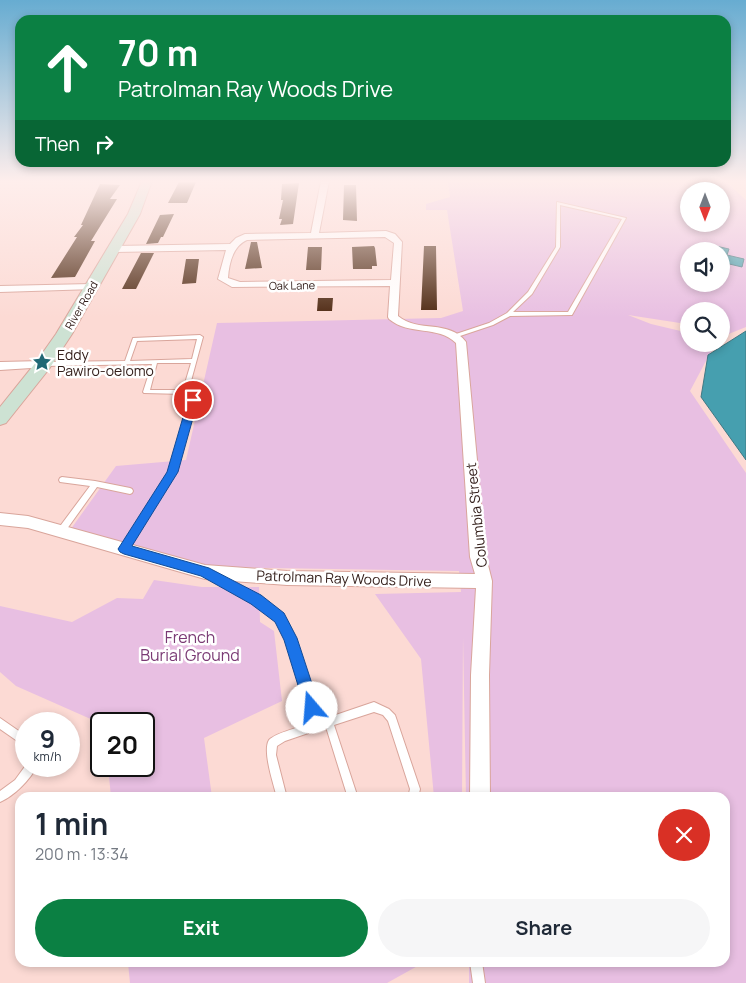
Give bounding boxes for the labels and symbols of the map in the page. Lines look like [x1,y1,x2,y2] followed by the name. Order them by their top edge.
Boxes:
[680,182,730,232] north arrow
[269,277,316,293] street label: Oak Lane
[61,278,101,332] street label: River Road
[57,345,154,380] place label: Eddy Pawiro-oelomo
[31,351,53,373] place icon: Eddy Pawiro-oelomo
[172,379,214,421] pin
[461,461,491,568] street label: Columbia Street
[256,565,432,591] street label: Patrolman Ray Woods Drive
[140,626,240,666] park label: French Burial Ground
[285,681,337,733] position arrow
[90,712,155,777] speed limit sign: 20

